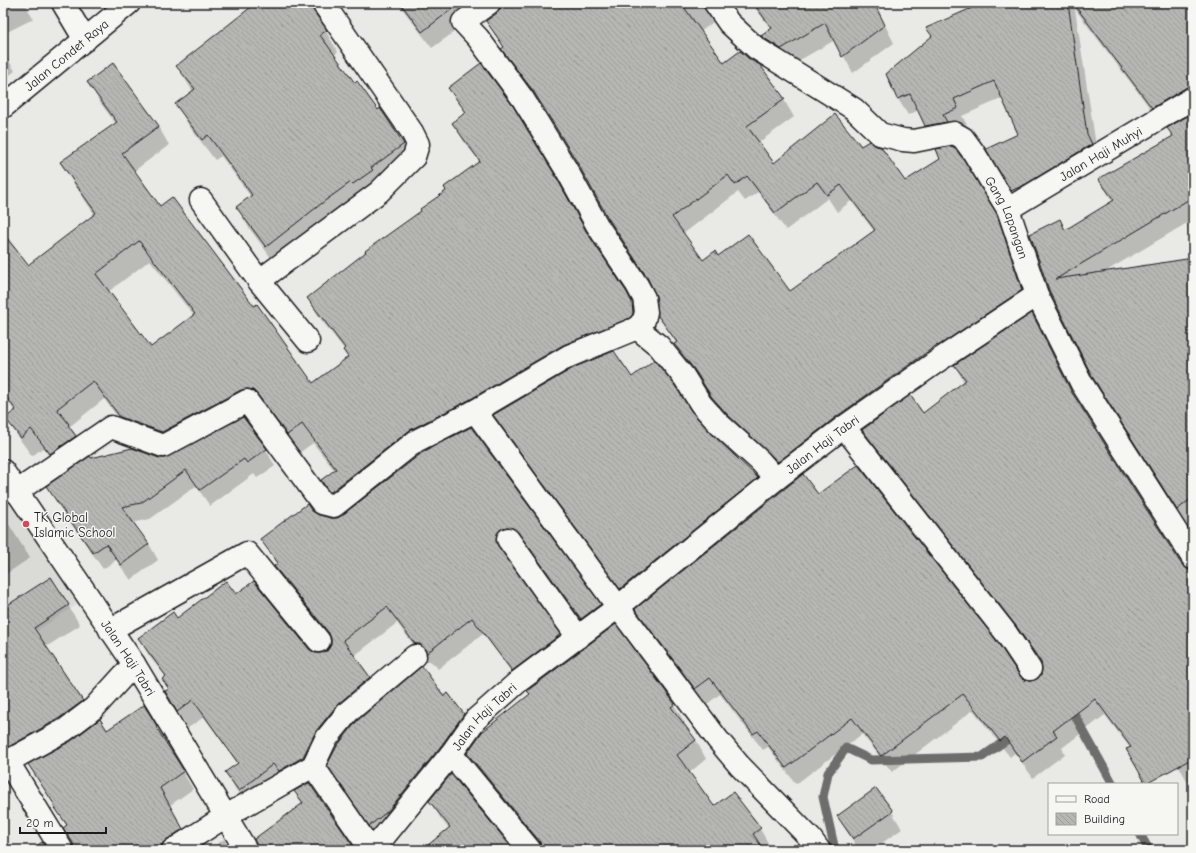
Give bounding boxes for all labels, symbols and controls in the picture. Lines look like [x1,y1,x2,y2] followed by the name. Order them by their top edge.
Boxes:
[21,16,111,94] street label: Jalan Condet Raya
[1057,123,1145,184] street label: Jalan Haji Muhyi
[982,173,1032,261] street label: Gang Lapangan
[783,412,862,476] street label: Jalan Haji Tabri
[34,510,115,540] place label: TK Global Islamic School
[21,519,31,529] marker: TK Global Islamic School
[99,617,159,698] street label: Jalan Haji Tabri
[449,680,519,753] street label: Jalan Haji Tabri
[1048,783,1178,835] legend
[1084,792,1110,806] text: Road
[20,809,106,835] scale bar
[1084,812,1125,826] text: Building
[26,816,54,830] text: 20 m

